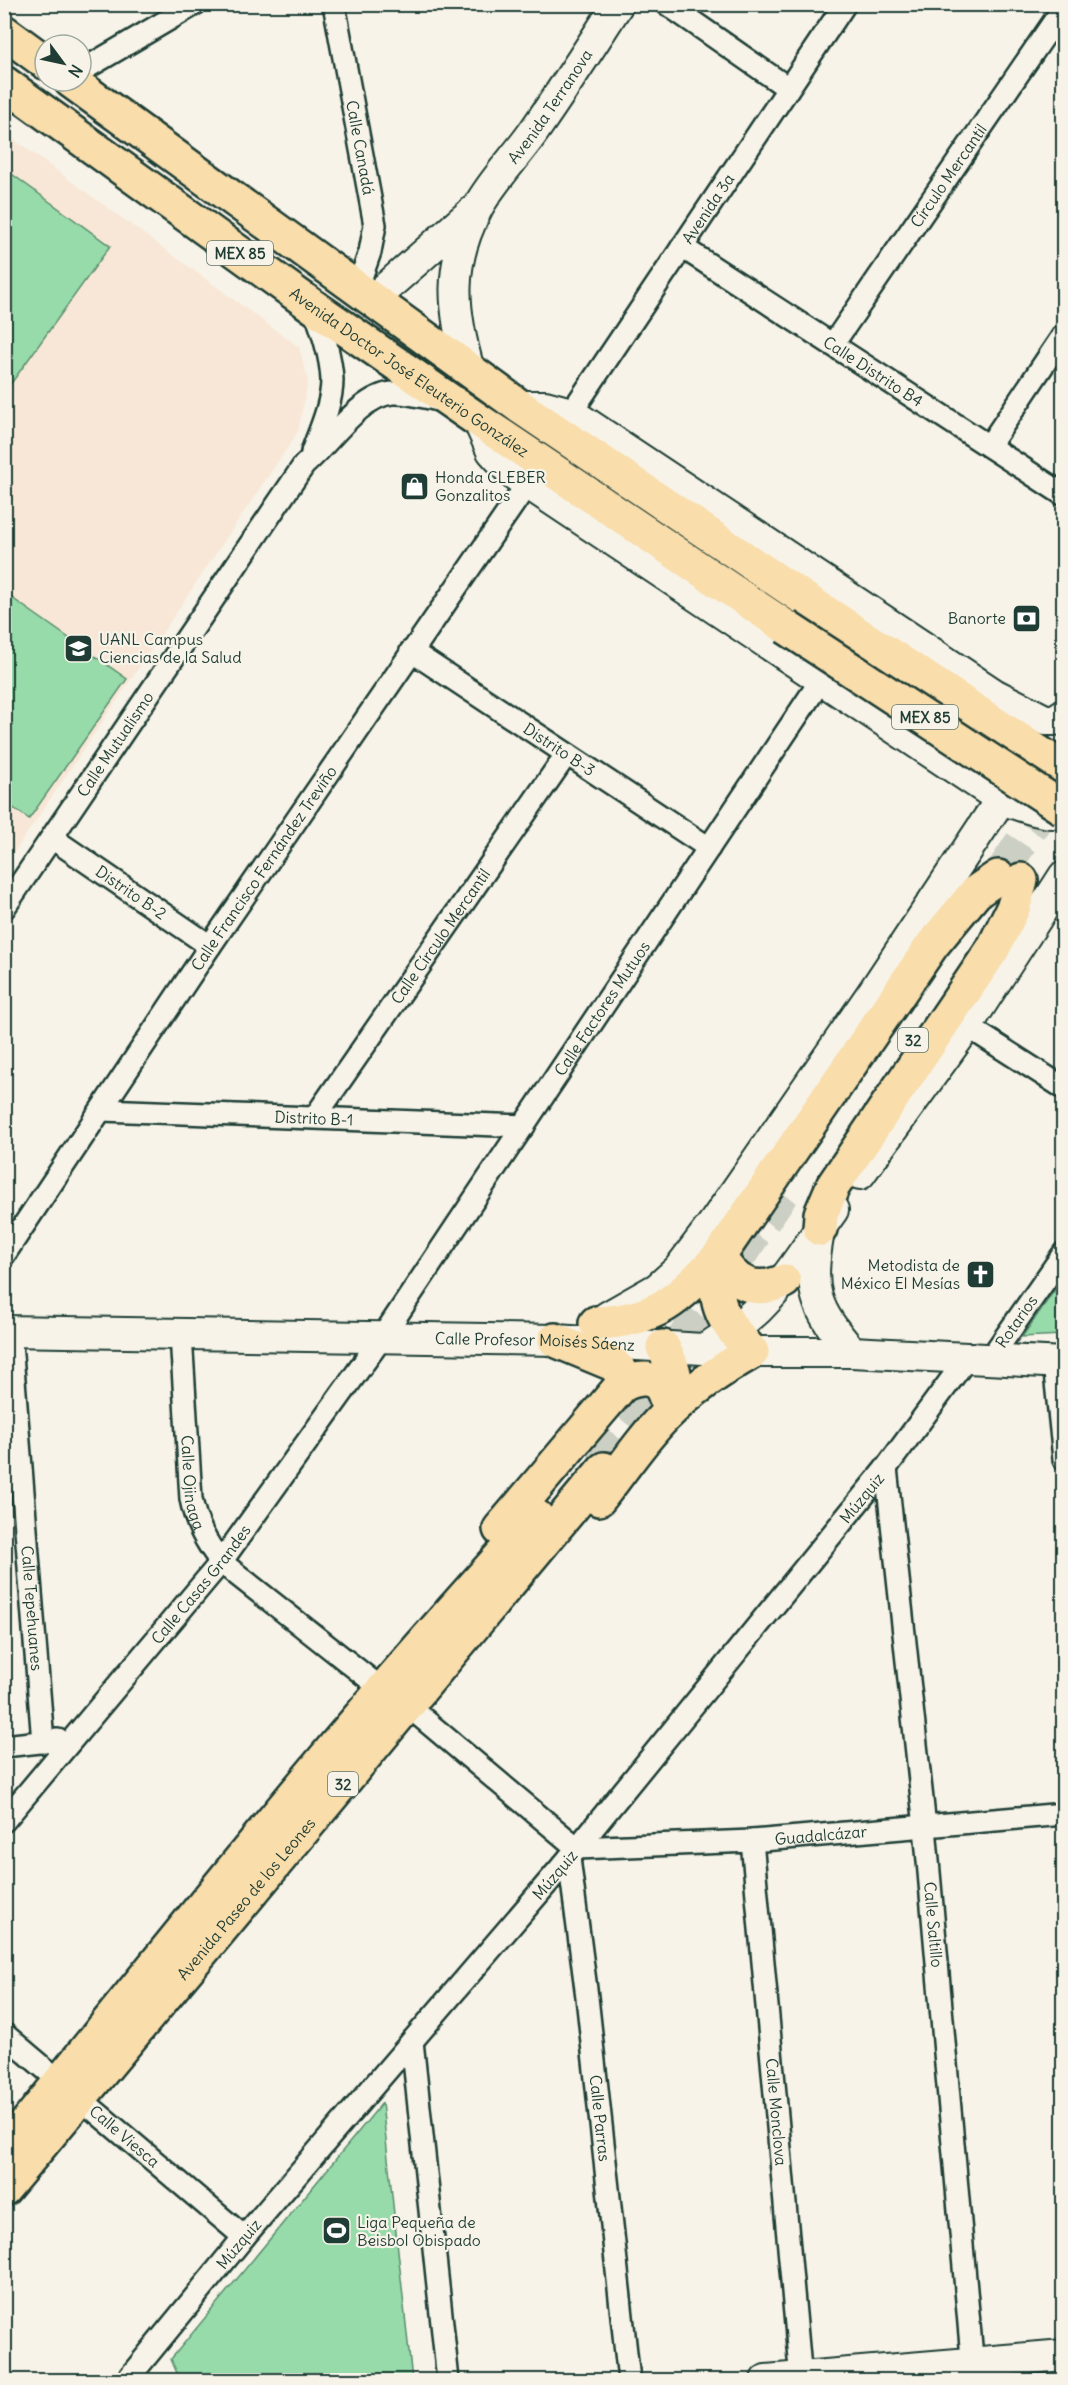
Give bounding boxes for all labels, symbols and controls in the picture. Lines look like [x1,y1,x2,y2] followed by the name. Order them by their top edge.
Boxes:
[33,33,93,93] north arrow
[503,45,596,168] street label: Avenida Terranova
[64,61,87,81] text: N
[342,99,379,196] street label: Calle Canadá
[906,120,991,231] street label: Círculo Mercantil
[677,170,739,247] street label: Avenida 3a
[207,241,273,265] road number: MEX 85
[286,283,533,462] street label: Avenida Doctor José Eleuterio González
[820,331,927,411] street label: Calle Distrito B4
[435,467,546,505] place label: Honda CLEBER Gonzalitos
[398,470,430,502] shop icon: Honda CLEBER Gonzalitos
[1011,602,1043,634] bank icon: Banorte
[948,608,1006,628] place label: Banorte
[99,629,242,667] place label: UANL Campus Ciencias de la Salud
[62,632,94,664] school or university icon: UANL Campus Ciencias de la Salud
[72,688,158,800] street label: Calle Mutualismo
[892,705,958,729] road number: MEX 85
[520,718,599,780] street label: Distrito B-3
[186,762,341,974] street label: Calle Francisco Fernández Treviño
[92,861,171,924] street label: Distrito B-2
[386,865,494,1008] street label: Calle Círculo Mercantil
[550,937,654,1080] street label: Calle Factores Mutuos
[898,1028,928,1052] road number: 32
[274,1107,354,1130] street label: Distrito B-1
[841,1255,960,1293] place label: Metodista de México El Mesías
[965,1258,997,1290] church icon: Metodista de México El Mesías
[991,1291,1042,1352] street label: Rotarios
[435,1328,636,1355] street label: Calle Profesor Moisés Sáenz
[177,1435,210,1533] street label: Calle Ojinaga
[835,1468,888,1527] street label: Múzquiz
[147,1520,255,1648] street label: Calle Casas Grandes
[17,1545,47,1671] street label: Calle Tepehuanes
[328,1772,358,1796] road number: 32
[173,1813,319,1984] street label: Avenida Paseo de los Leones
[774,1821,868,1849] street label: Guadalcázar
[528,1846,582,1904] street label: Múzquiz
[920,1881,947,1968] street label: Calle Saltillo
[762,2057,791,2167] street label: Calle Monclova
[586,2074,615,2162] street label: Calle Parras
[85,2101,164,2171] street label: Calle Viesca
[357,2212,481,2250] place label: Liga Pequeña de Beisbol Obispado
[212,2214,265,2273] street label: Múzquiz
[320,2215,352,2247] sports icon: Liga Pequeña de Beisbol Obispado

